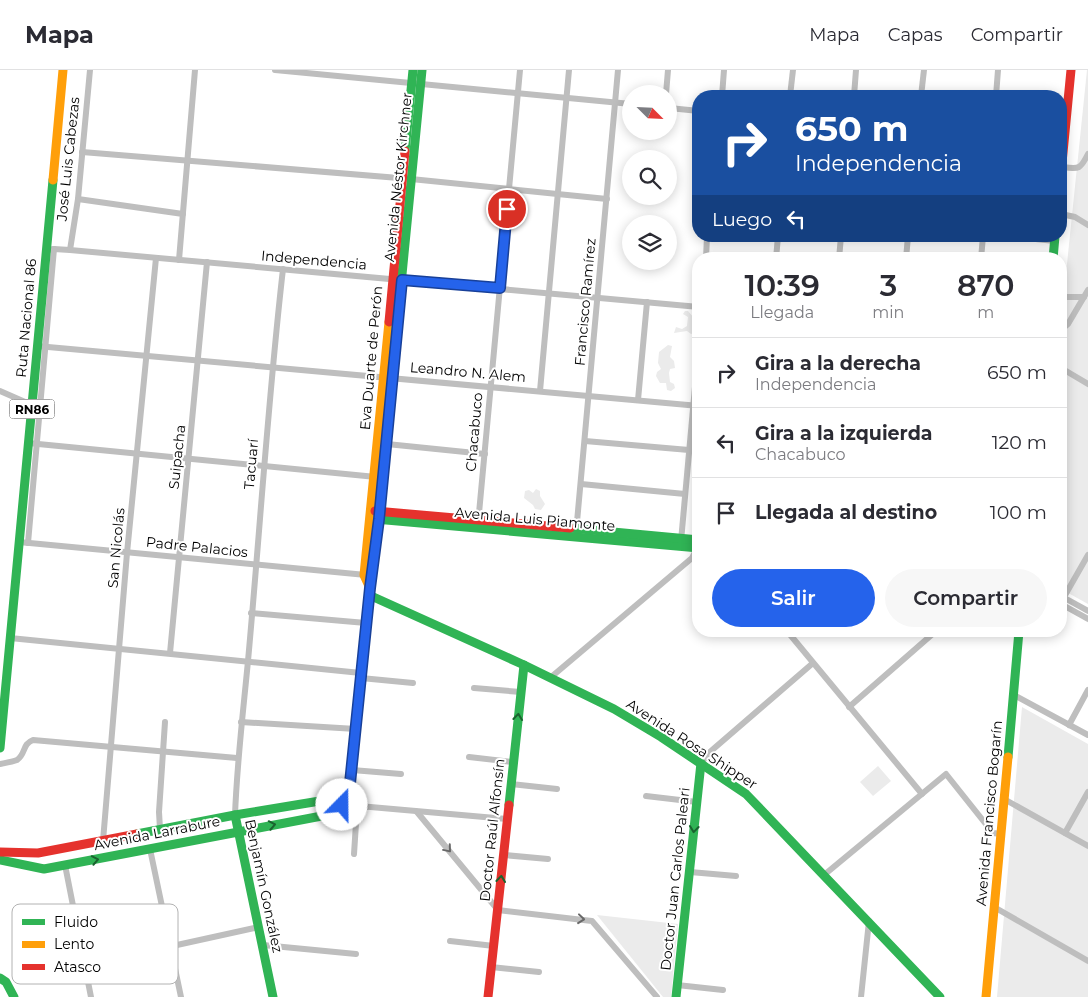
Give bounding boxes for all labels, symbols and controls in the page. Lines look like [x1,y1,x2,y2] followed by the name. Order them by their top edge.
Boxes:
[25,20,94,49] text: Mapa
[809,24,860,46] text: Mapa
[888,24,943,46] text: Capas
[971,24,1063,46] text: Compartir
[622,85,678,140] north arrow
[622,85,677,270] map controls
[380,91,416,263] street label: Avenida Néstor Kirchner
[52,96,83,223] street label: José Luis Cabezas
[795,107,909,150] text: 650 m
[712,110,777,175] icon: right
[622,150,677,205] button: search
[795,150,962,177] text: Independencia
[486,188,528,230] pin
[493,195,521,223] icon: arrive
[782,205,810,233] icon: left
[712,208,772,231] text: Luego
[622,215,677,270] button: layers
[570,237,600,367] street label: Francisco Ramírez
[260,246,368,274] street label: Independencia
[12,257,40,378] street label: Ruta Nacional 86
[745,267,820,304] text: 10:39
[880,267,897,304] text: 3
[957,267,1014,304] text: 870
[356,285,386,431] street label: Eva Duarte de Perón
[750,303,814,322] text: Llegada
[872,303,904,322] text: min
[977,303,994,322] text: m
[755,352,921,375] text: Gira a la derecha
[409,358,527,386] street label: Leandro N. Alem
[712,359,740,387] icon: right
[987,361,1047,384] text: 650 m
[755,375,876,394] text: Independencia
[462,392,486,472] street label: Chacabuco
[10,399,54,418] road number: RN86
[755,422,933,445] text: Gira a la izquierda
[165,424,189,490] street label: Suipacha
[712,429,740,457] icon: left
[992,431,1047,454] text: 120 m
[240,437,262,490] street label: Tacuarí
[755,445,846,464] text: Chacabuco
[712,499,740,527] icon: arrive
[755,501,937,524] text: Llegada al destino
[990,501,1047,524] text: 100 m
[454,503,616,535] street label: Avenida Luis Piamonte
[104,507,128,589] street label: San Nicolás
[145,533,249,561] street label: Padre Palacios
[712,569,875,627] button: Salir
[885,569,1047,627] button: Compartir
[623,695,761,793] street label: Avenida Rosa Shipper
[512,713,523,721] one-way arrow
[972,719,1006,907] street label: Avenida Francisco Bogarín
[476,758,508,902] street label: Doctor Raúl Alfonsín
[315,778,367,830] position arrow
[656,787,694,971] street label: Doctor Juan Carlos Paleari
[92,812,222,854] street label: Avenida Larrabure
[241,818,287,954] street label: Benjamín González
[267,821,276,831] one-way arrow
[689,826,700,834] one-way arrow
[442,844,451,853] one-way arrow
[91,855,99,865] one-way arrow
[495,875,506,883] one-way arrow
[12,904,178,984] legend
[54,913,98,931] text: Fluido
[578,914,586,925] one-way arrow
[54,935,94,953] text: Lento
[54,958,101,976] text: Atasco

